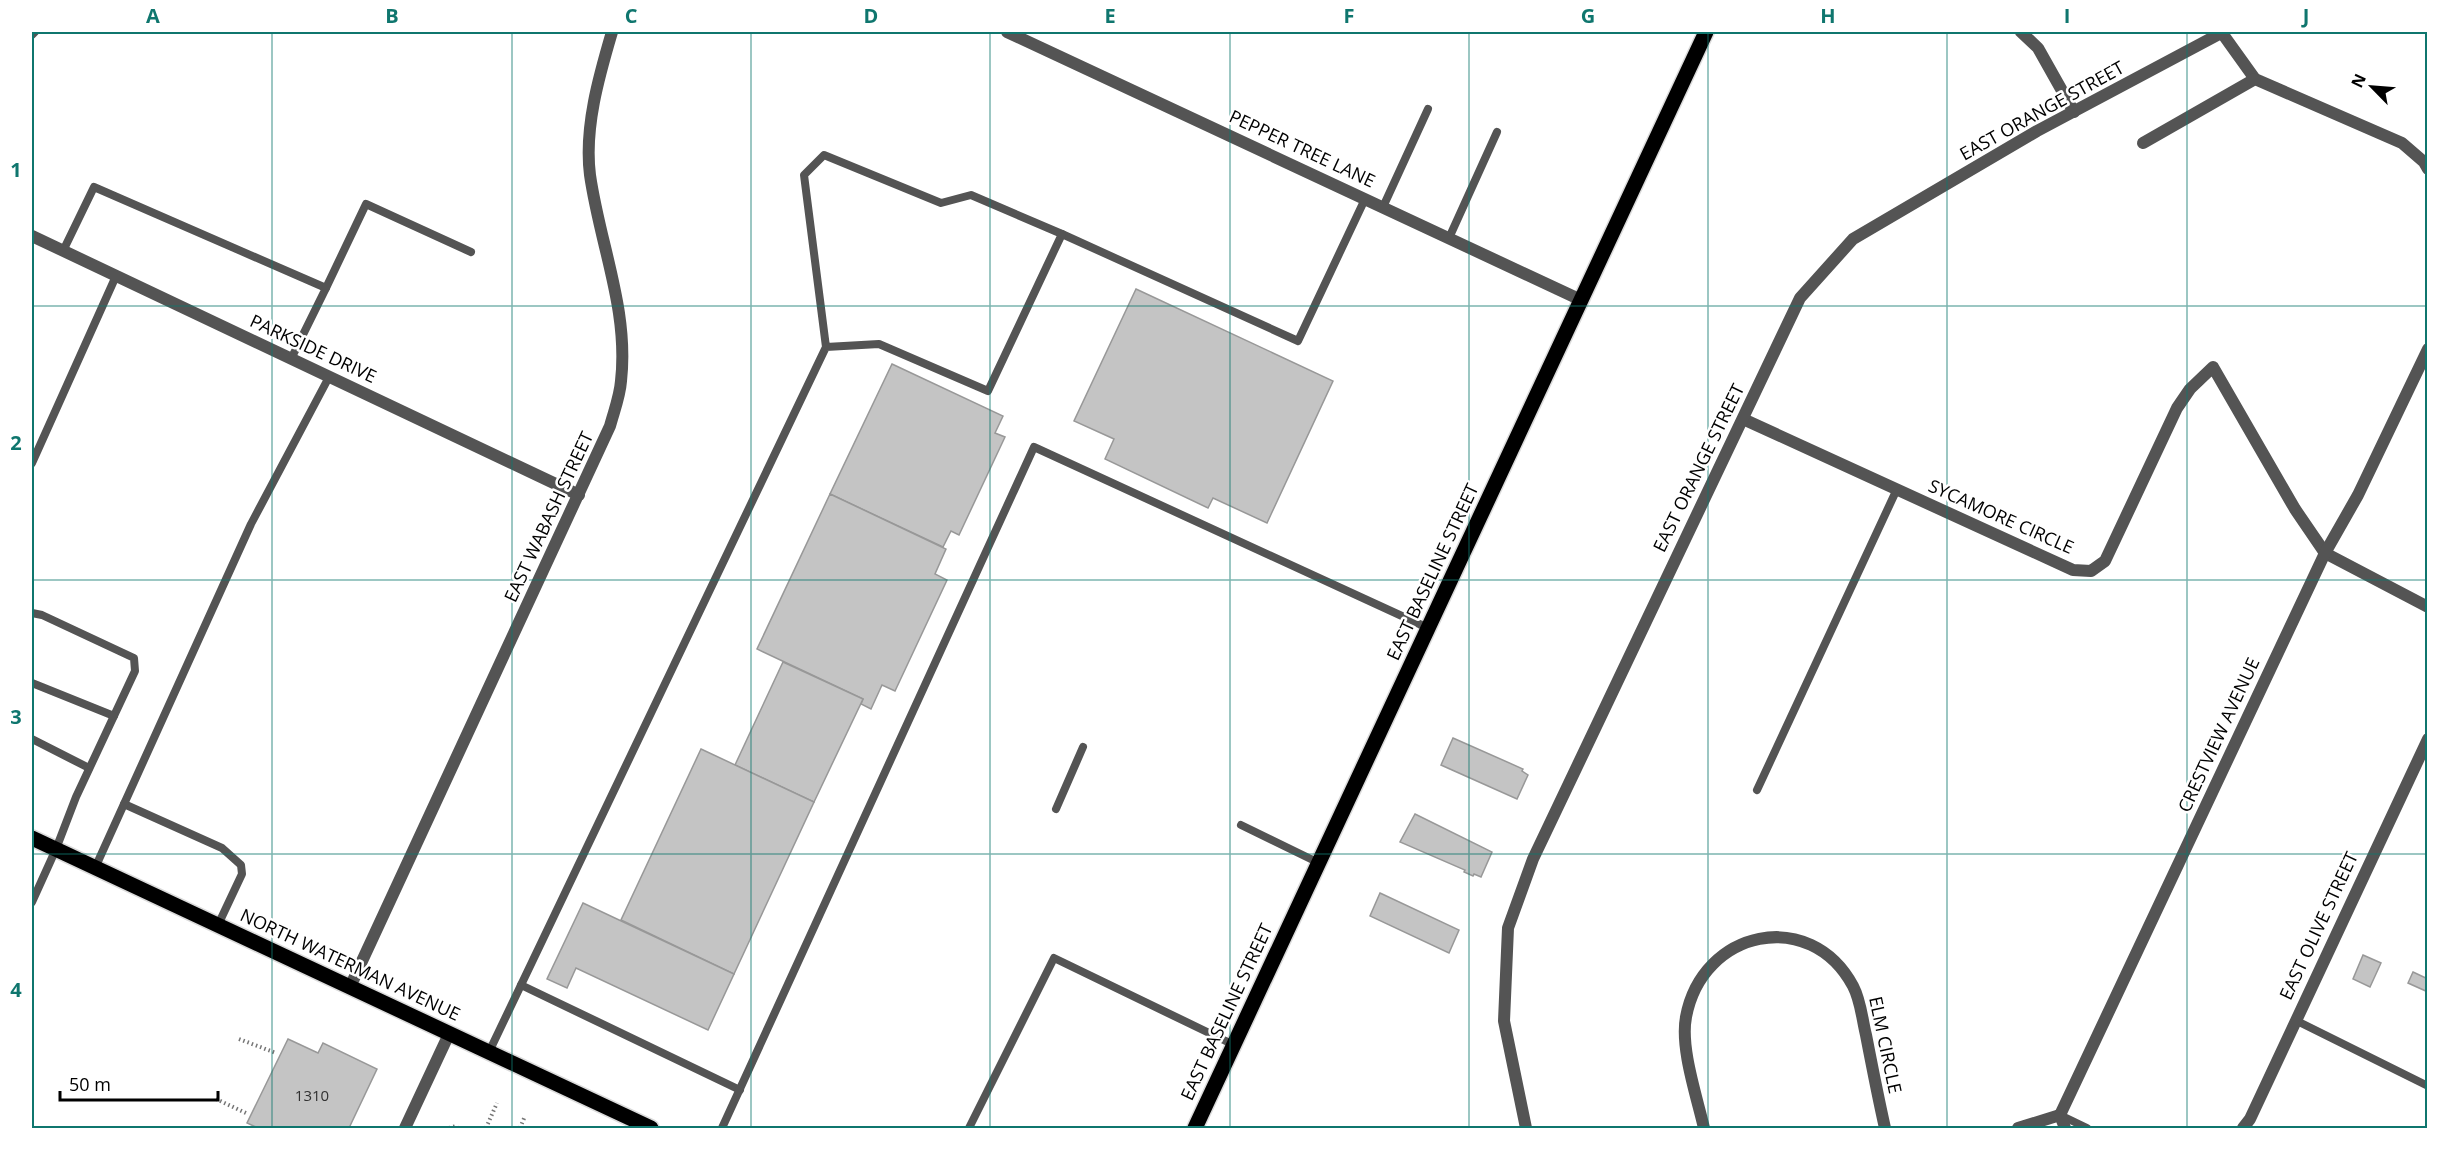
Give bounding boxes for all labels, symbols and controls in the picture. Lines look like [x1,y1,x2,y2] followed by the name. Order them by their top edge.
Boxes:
[146,2,160,29] text: A
[385,2,399,29] text: B
[625,2,638,29] text: C
[864,2,878,29] text: D
[1104,2,1116,29] text: E
[1344,2,1354,29] text: F
[1581,2,1595,29] text: G
[1820,2,1836,29] text: H
[2064,2,2070,29] text: I
[2301,2,2309,29] text: J
[1955,55,2128,165] street label: EAST ORANGE STREET
[2342,57,2402,117] north arrow
[2346,70,2371,91] text: N
[1226,104,1379,192] street label: PEPPER TREE LANE
[10,156,22,183] text: 1
[246,308,381,388] street label: PARKSIDE DRIVE
[1647,379,1749,556] street label: EAST ORANGE STREET
[498,427,598,606] street label: EAST WABASH STREET
[10,429,22,456] text: 2
[1925,473,2078,559] street label: SYCAMORE CIRCLE
[1381,479,1484,664] street label: EAST BASELINE STREET
[2172,653,2264,816] street label: CRESTVIEW AVENUE
[10,703,22,730] text: 3
[2273,848,2363,1003] street label: EAST OLIVE STREET
[237,902,464,1026] street label: NORTH WATERMAN AVENUE
[1175,919,1278,1104] street label: EAST BASELINE STREET
[10,976,22,1003] text: 4
[1864,994,1908,1095] street label: ELM CIRCLE
[60,1064,218,1102] scale bar
[69,1072,111,1096] text: 50 m
[295,1085,329,1105] house number: 1310

